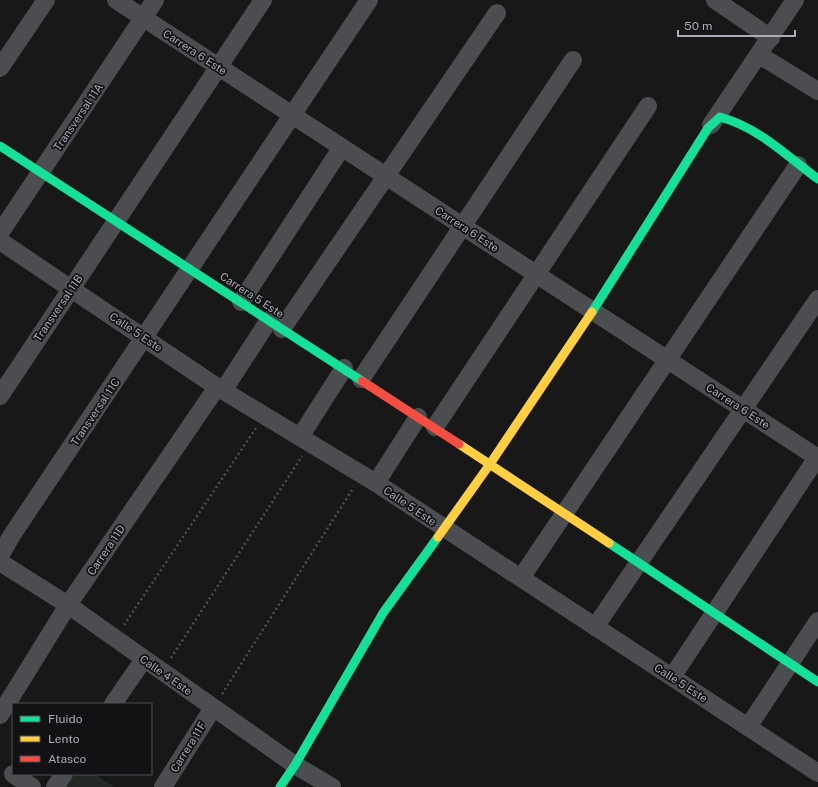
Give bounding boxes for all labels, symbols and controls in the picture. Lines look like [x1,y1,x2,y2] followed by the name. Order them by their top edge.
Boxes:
[678,12,795,38] scale bar
[684,19,712,33] text: 50 m
[161,27,229,77] street label: Carrera 6 Este
[51,81,105,153] street label: Transversal 11A
[433,204,501,254] street label: Carrera 6 Este
[218,270,286,320] street label: Carrera 5 Este
[31,272,85,344] street label: Transversal 11B
[107,310,165,354] street label: Calle 5 Este
[68,376,122,448] street label: Transversal 11C
[704,381,772,431] street label: Carrera 6 Este
[381,484,439,528] street label: Calle 5 Este
[85,522,127,577] street label: Carrera 11D
[138,653,194,697] street label: Calle 4 Este
[652,661,710,705] street label: Calle 5 Este
[12,703,152,775] legend
[48,712,83,726] text: Fluido
[168,720,208,774] street label: Carrera 11F
[48,732,80,746] text: Lento
[48,752,87,766] text: Atasco

